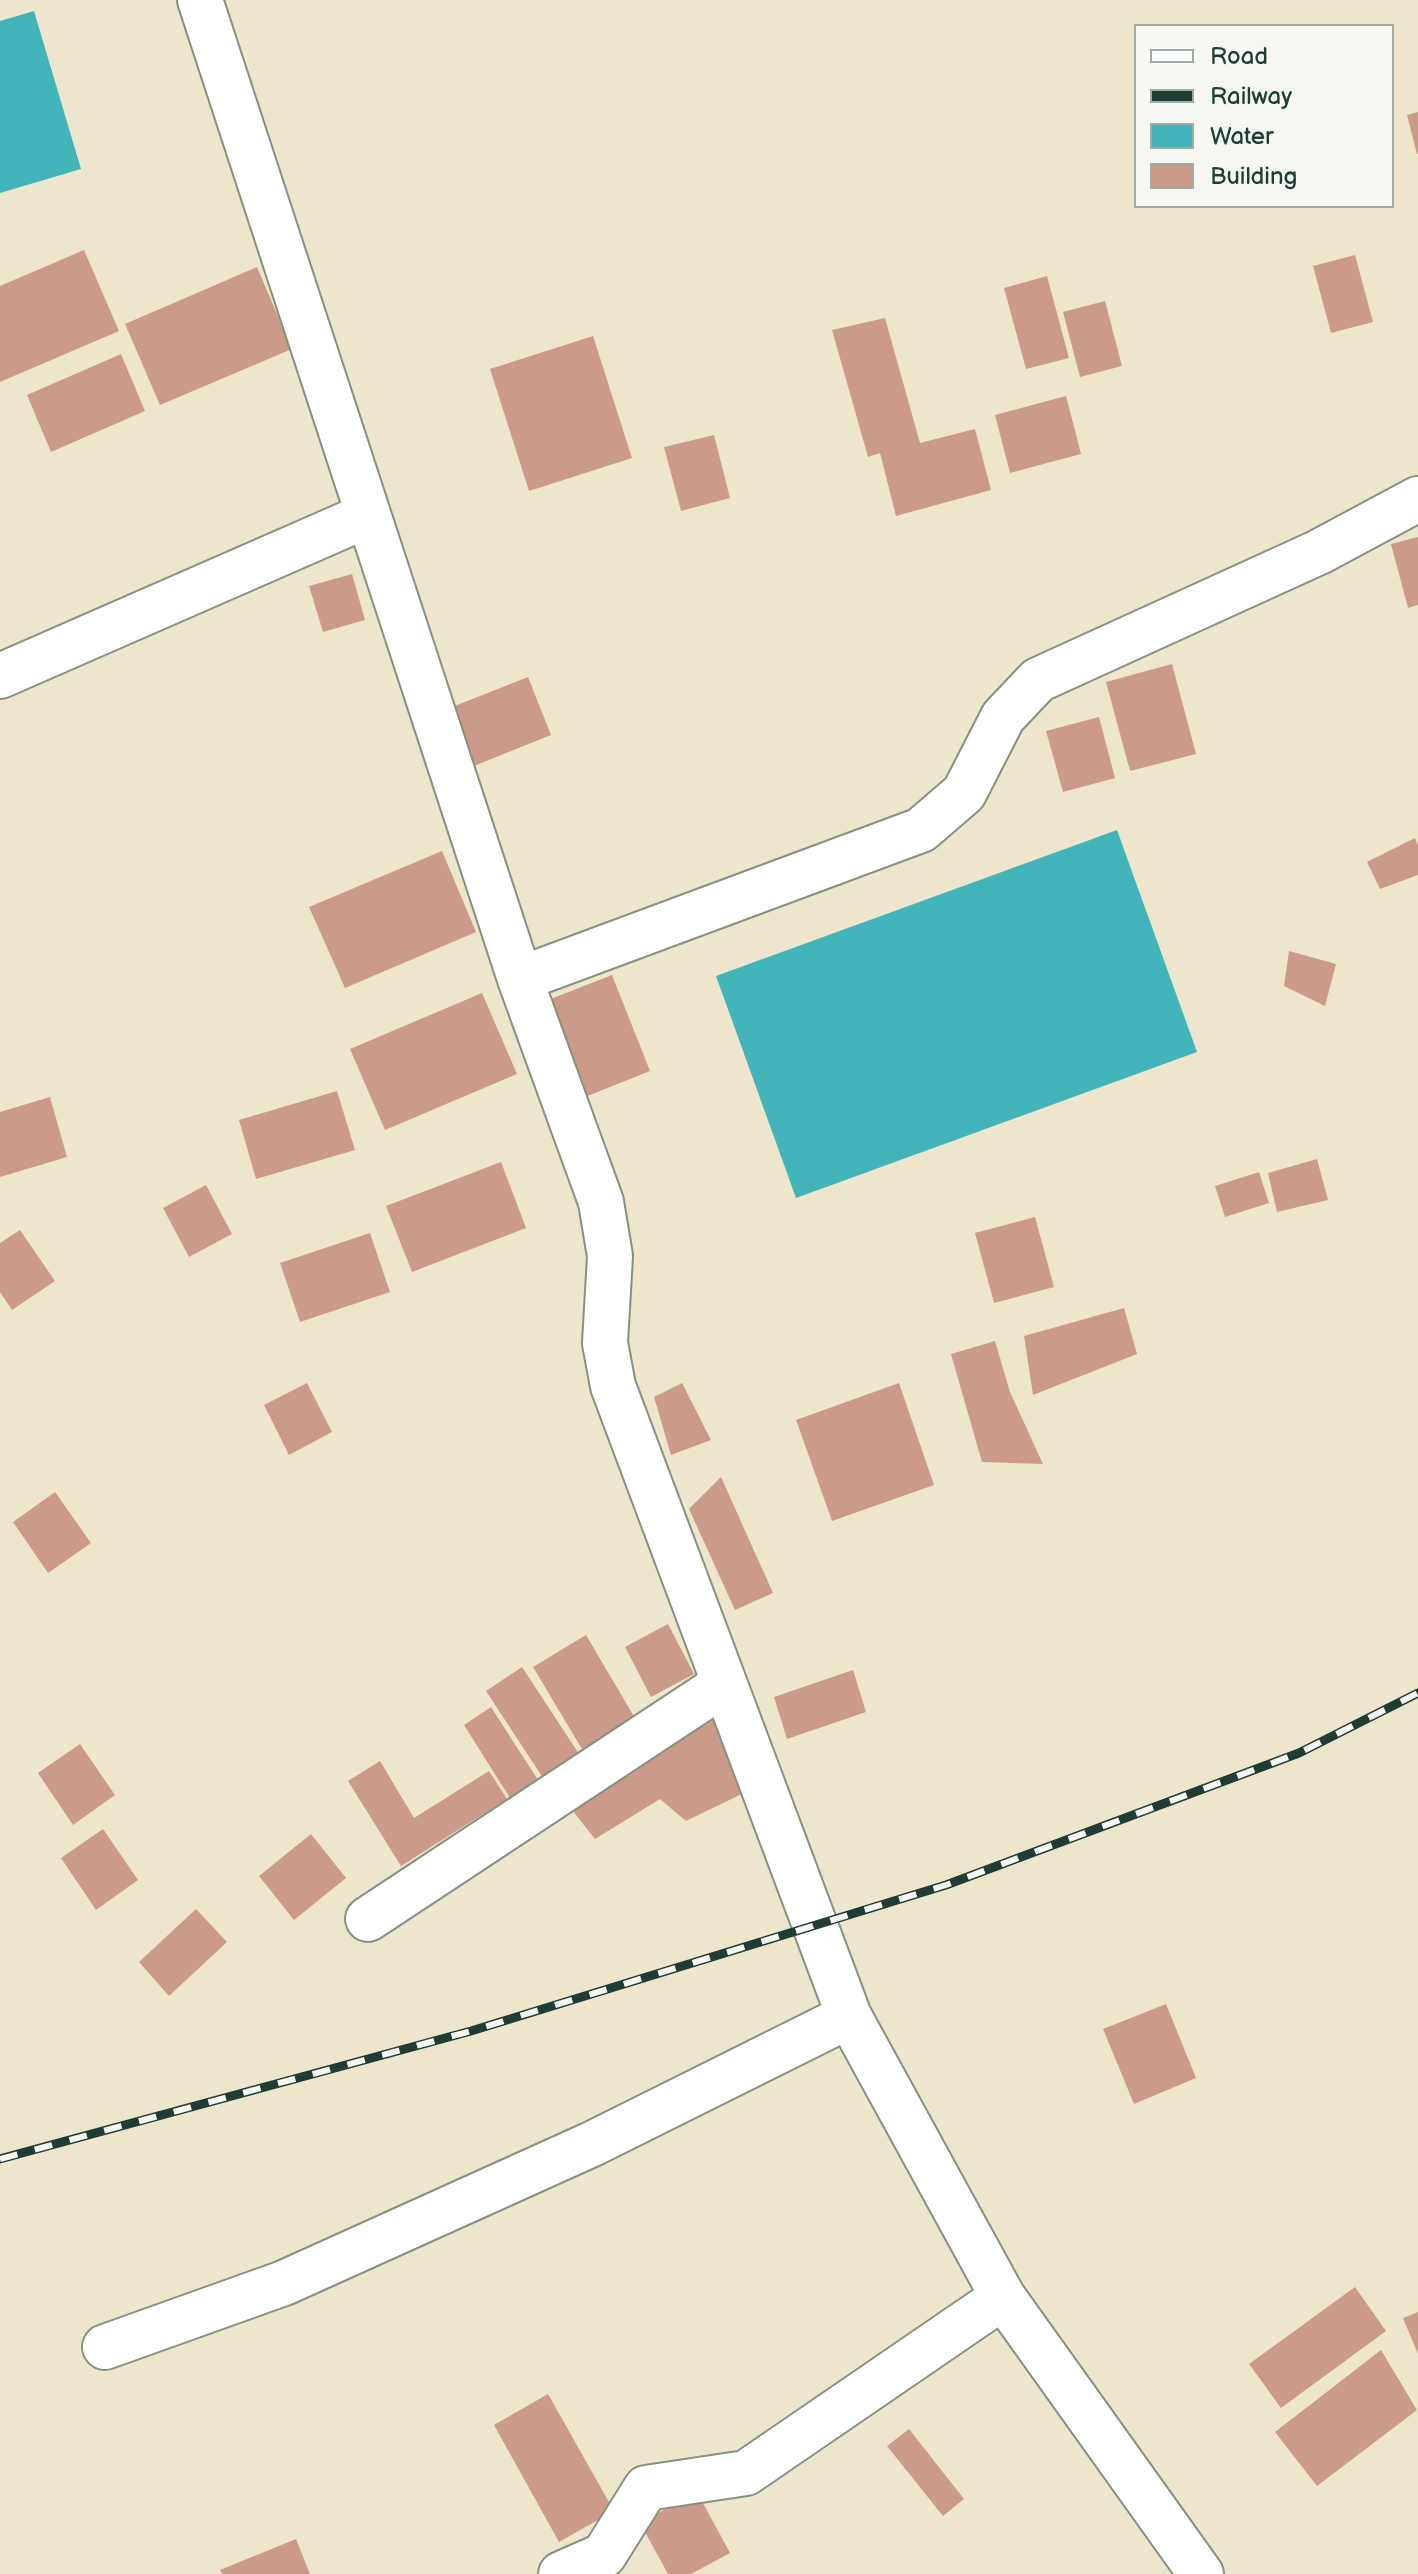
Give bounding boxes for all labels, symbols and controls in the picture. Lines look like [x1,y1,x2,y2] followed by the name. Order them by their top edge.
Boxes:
[1134,24,1394,208] legend
[1210,42,1268,71] text: Road
[1210,82,1292,111] text: Railway
[1210,122,1274,151] text: Water
[1210,162,1297,191] text: Building

